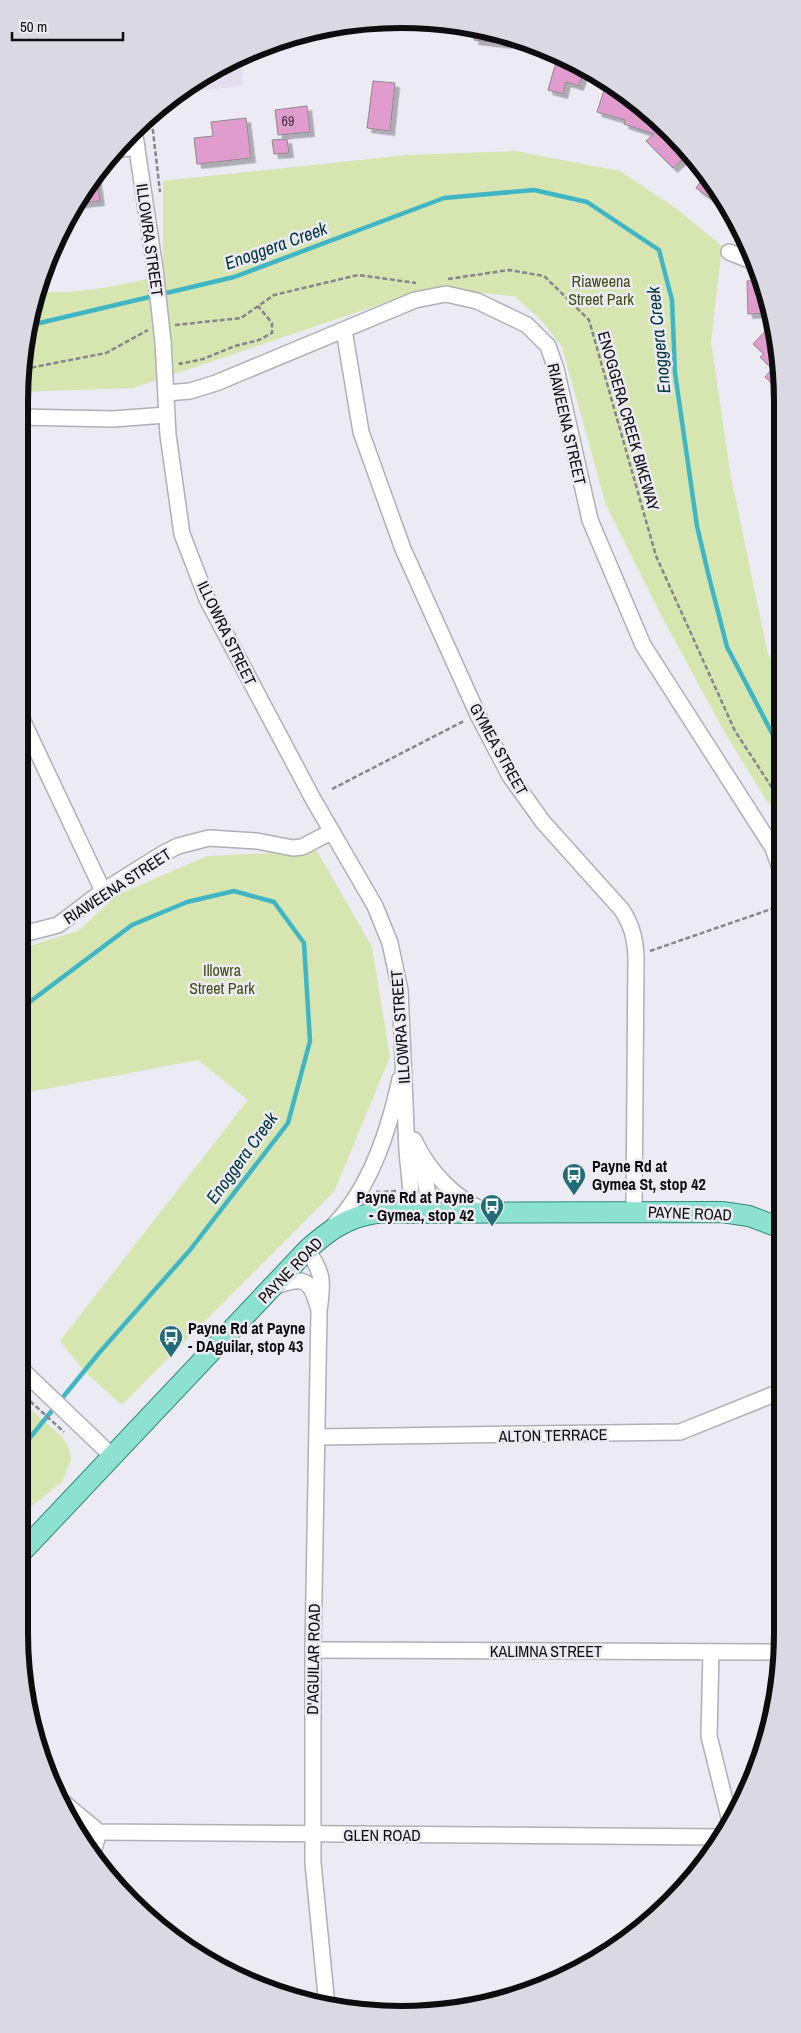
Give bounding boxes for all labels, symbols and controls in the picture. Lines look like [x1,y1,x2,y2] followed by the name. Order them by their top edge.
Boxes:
[12,10,124,42] scale bar
[20,16,47,37] text: 50 m
[282,112,294,130] house number: 69
[131,182,169,298] street label: ILLOWRA STREET
[221,215,331,276] water label: Enoggera Creek
[568,270,634,310] park label: Riaweena Street Park
[640,285,677,395] water label: Enoggera Creek
[593,329,665,514] street label: ENOGGERA CREEK BIKEWAY
[542,361,592,487] street label: RIAWEENA STREET
[192,577,262,689] street label: ILLOWRA STREET
[465,699,533,799] street label: GYMEA STREET
[59,843,175,929] street label: RIAWEENA STREET
[189,959,255,999] park label: Illowra Street Park
[385,969,415,1085] street label: ILLOWRA STREET
[200,1106,284,1209] water label: Enoggera Creek
[592,1155,706,1195] place label: Payne Rd at Gymea St, stop 42
[561,1162,587,1196] bus stop icon: Payne Rd at Gymea St, stop 42
[357,1186,474,1226] place label: Payne Rd at Payne - Gymea, stop 42
[479,1193,505,1227] bus stop icon: Payne Rd at Payne - Gymea, stop 42
[648,1201,732,1225] street label: PAYNE ROAD
[253,1232,327,1308] street label: PAYNE ROAD
[188,1317,305,1357] place label: Payne Rd at Payne - DAguilar, stop 43
[158,1324,184,1358] bus stop icon: Payne Rd at Payne - DAguilar, stop 43
[497,1423,608,1447] street label: ALTON TERRACE
[301,1603,325,1715] street label: D'AGUILAR ROAD
[490,1640,602,1662] street label: KALIMNA STREET
[343,1824,421,1846] street label: GLEN ROAD

